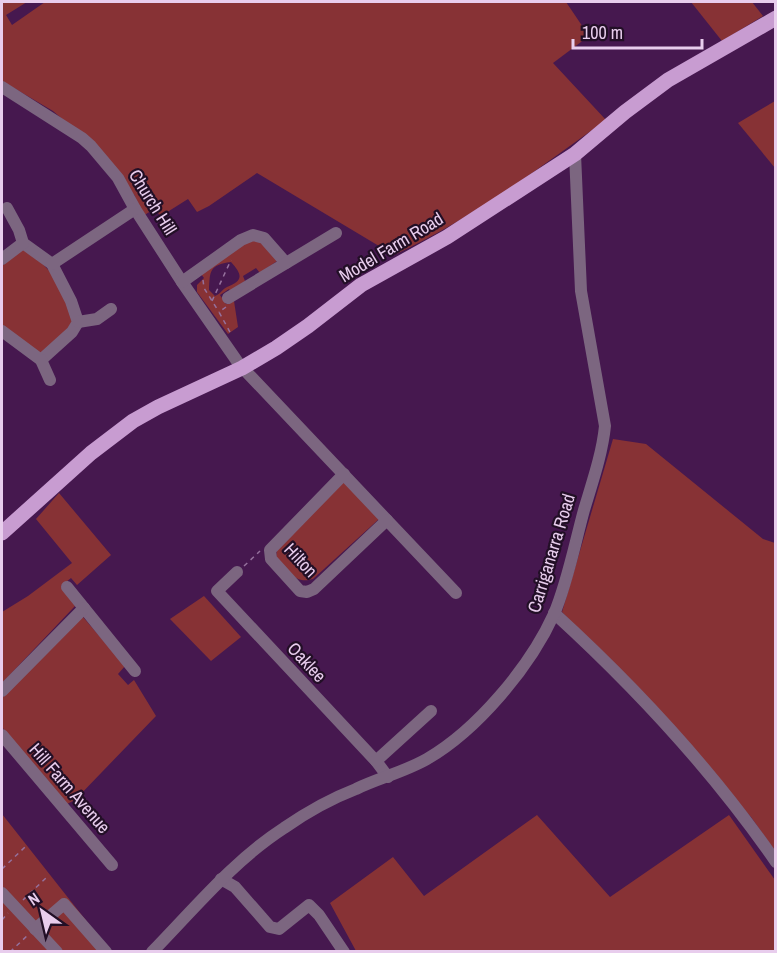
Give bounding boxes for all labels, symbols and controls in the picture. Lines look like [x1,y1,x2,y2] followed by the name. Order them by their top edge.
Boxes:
[573,12,702,50] scale bar
[582,20,623,45] text: 100 m
[123,164,183,240] street label: Church Hill
[334,206,448,288] street label: Model Farm Road
[521,491,581,615] street label: Carriganarra Road
[279,537,323,583] street label: Hilton
[282,636,332,688] street label: Oaklee
[24,737,116,839] street label: Hill Farm Avenue
[12,881,72,941] north arrow
[24,887,44,910] text: N

